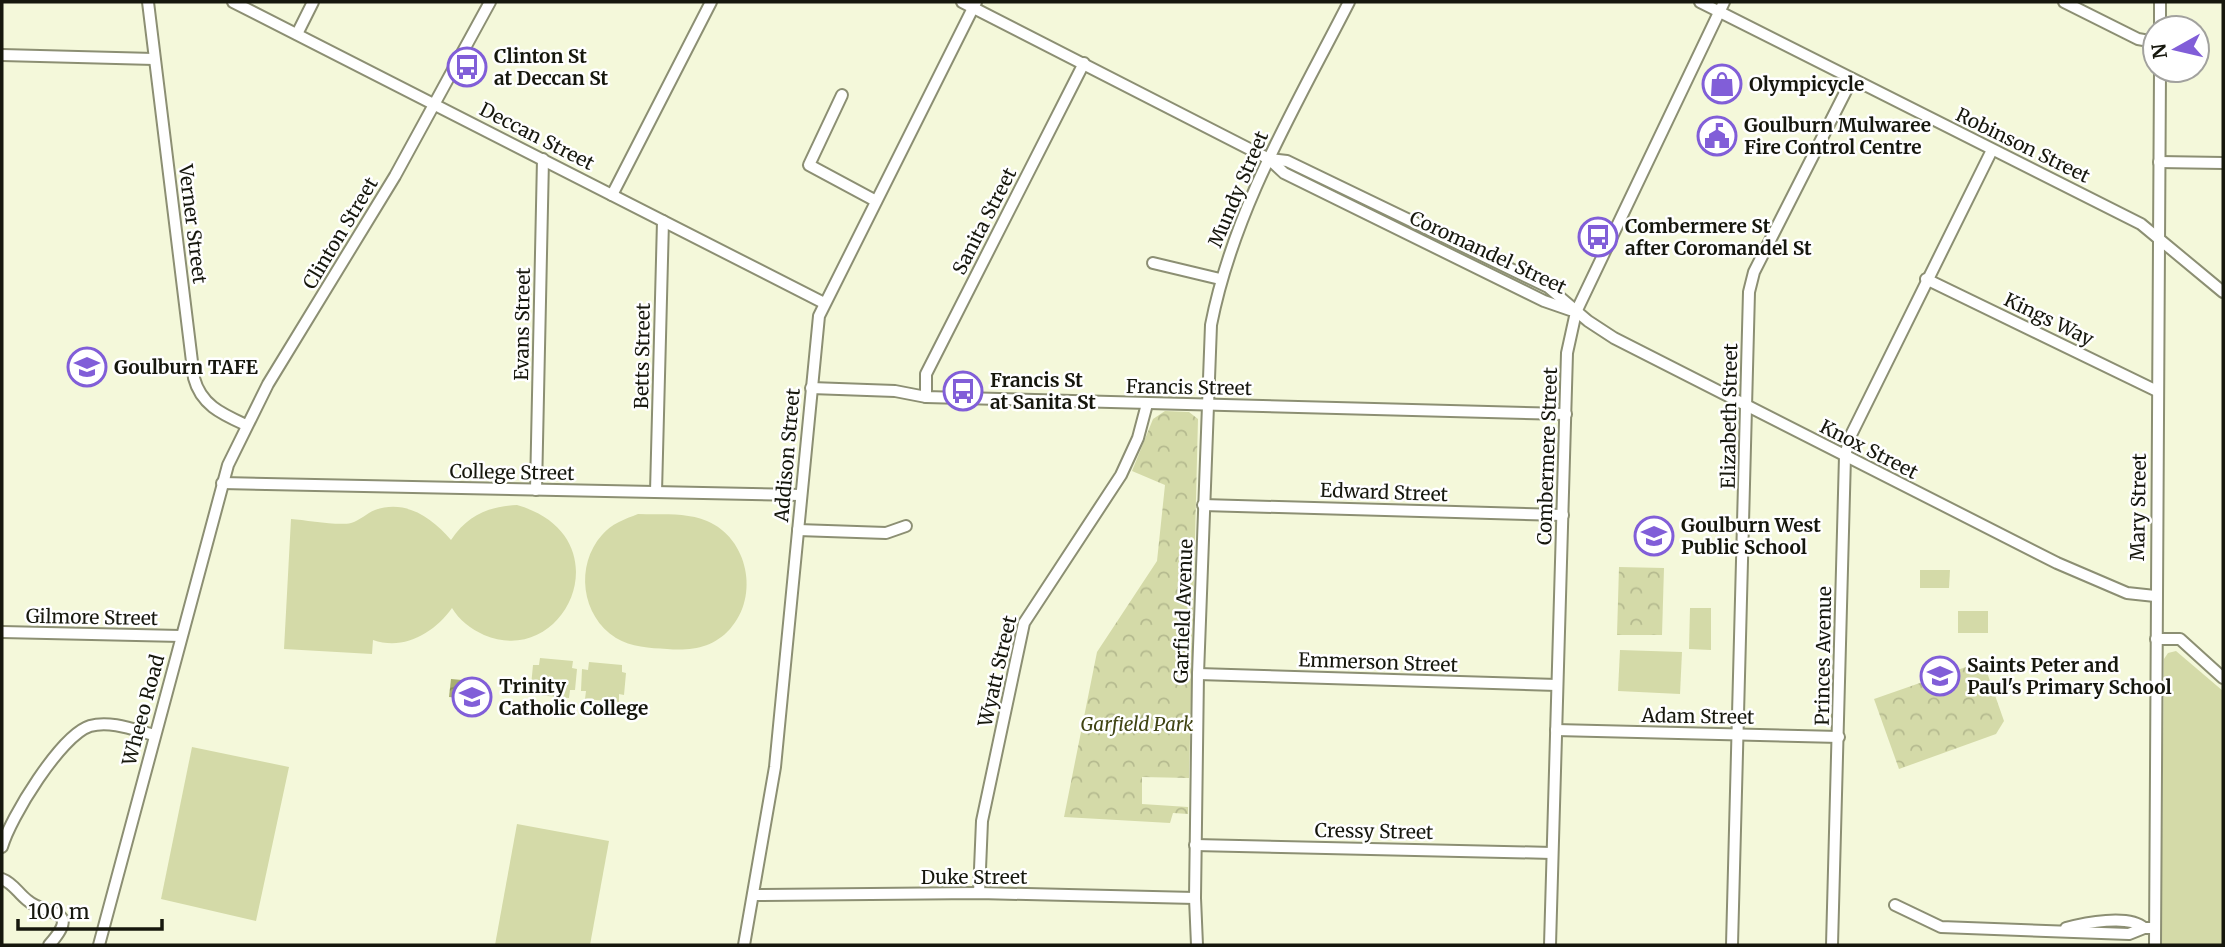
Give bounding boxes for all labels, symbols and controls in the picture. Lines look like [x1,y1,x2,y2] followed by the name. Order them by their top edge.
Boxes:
[2141,14,2211,84] north arrow
[2146,42,2172,60] text: N
[494,44,608,90] place label: Clinton St at Deccan St
[446,46,488,88] bus stop icon: Clinton St at Deccan St
[1701,63,1743,105] shop icon: Olympicycle
[1749,72,1864,96] place label: Olympicycle
[476,97,599,175] street label: Deccan Street
[1952,102,2094,188] street label: Robinson Street
[1744,113,1931,159] place label: Goulburn Mulwaree Fire Control Centre
[1696,115,1738,157] public building icon: Goulburn Mulwaree Fire Control Centre
[1203,127,1274,251] street label: Mundy Street
[174,162,212,286] street label: Verner Street
[947,163,1021,279] street label: Sanita Street
[297,172,383,293] street label: Clinton Street
[1406,205,1571,299] street label: Coromandel Street
[1625,214,1812,260] place label: Combermere St after Coromandel St
[1577,216,1619,258] bus stop icon: Combermere St after Coromandel St
[509,267,535,381] street label: Evans Street
[2000,287,2098,351] street label: Kings Way
[629,302,655,409] street label: Betts Street
[1716,342,1742,489] street label: Elizabeth Street
[66,346,108,388] school or university icon: Goulburn TAFE
[114,355,259,379] place label: Goulburn TAFE
[1532,366,1562,545] street label: Combermere Street
[990,368,1096,414] place label: Francis St at Sanita St
[942,370,984,412] bus stop icon: Francis St at Sanita St
[1126,374,1253,400] street label: Francis Street
[769,386,805,524] street label: Addison Street
[1816,414,1923,484] street label: Knox Street
[2125,452,2151,561] street label: Mary Street
[449,459,575,485] street label: College Street
[1320,478,1449,506] street label: Edward Street
[1681,513,1821,559] place label: Goulburn West Public School
[1633,515,1675,557] school or university icon: Goulburn West Public School
[1168,538,1198,684] street label: Garfield Avenue
[1810,586,1836,726] street label: Princes Avenue
[26,604,159,630] street label: Gilmore Street
[972,613,1022,730] street label: Wyatt Street
[1298,647,1459,677] street label: Emmerson Street
[116,652,169,769] street label: Wheeo Road
[1967,653,2172,699] place label: Saints Peter and Paul's Primary School
[1919,655,1961,697] school or university icon: Saints Peter and Paul's Primary School
[499,674,648,720] place label: Trinity Catholic College
[451,676,493,718] school or university icon: Trinity Catholic College
[1640,703,1755,729] street label: Adam Street
[1081,712,1194,736] park label: Garfield Park
[1314,818,1434,844] street label: Cressy Street
[921,865,1028,889] street label: Duke Street
[18,888,161,932] scale bar
[28,898,90,925] text: 100 m

